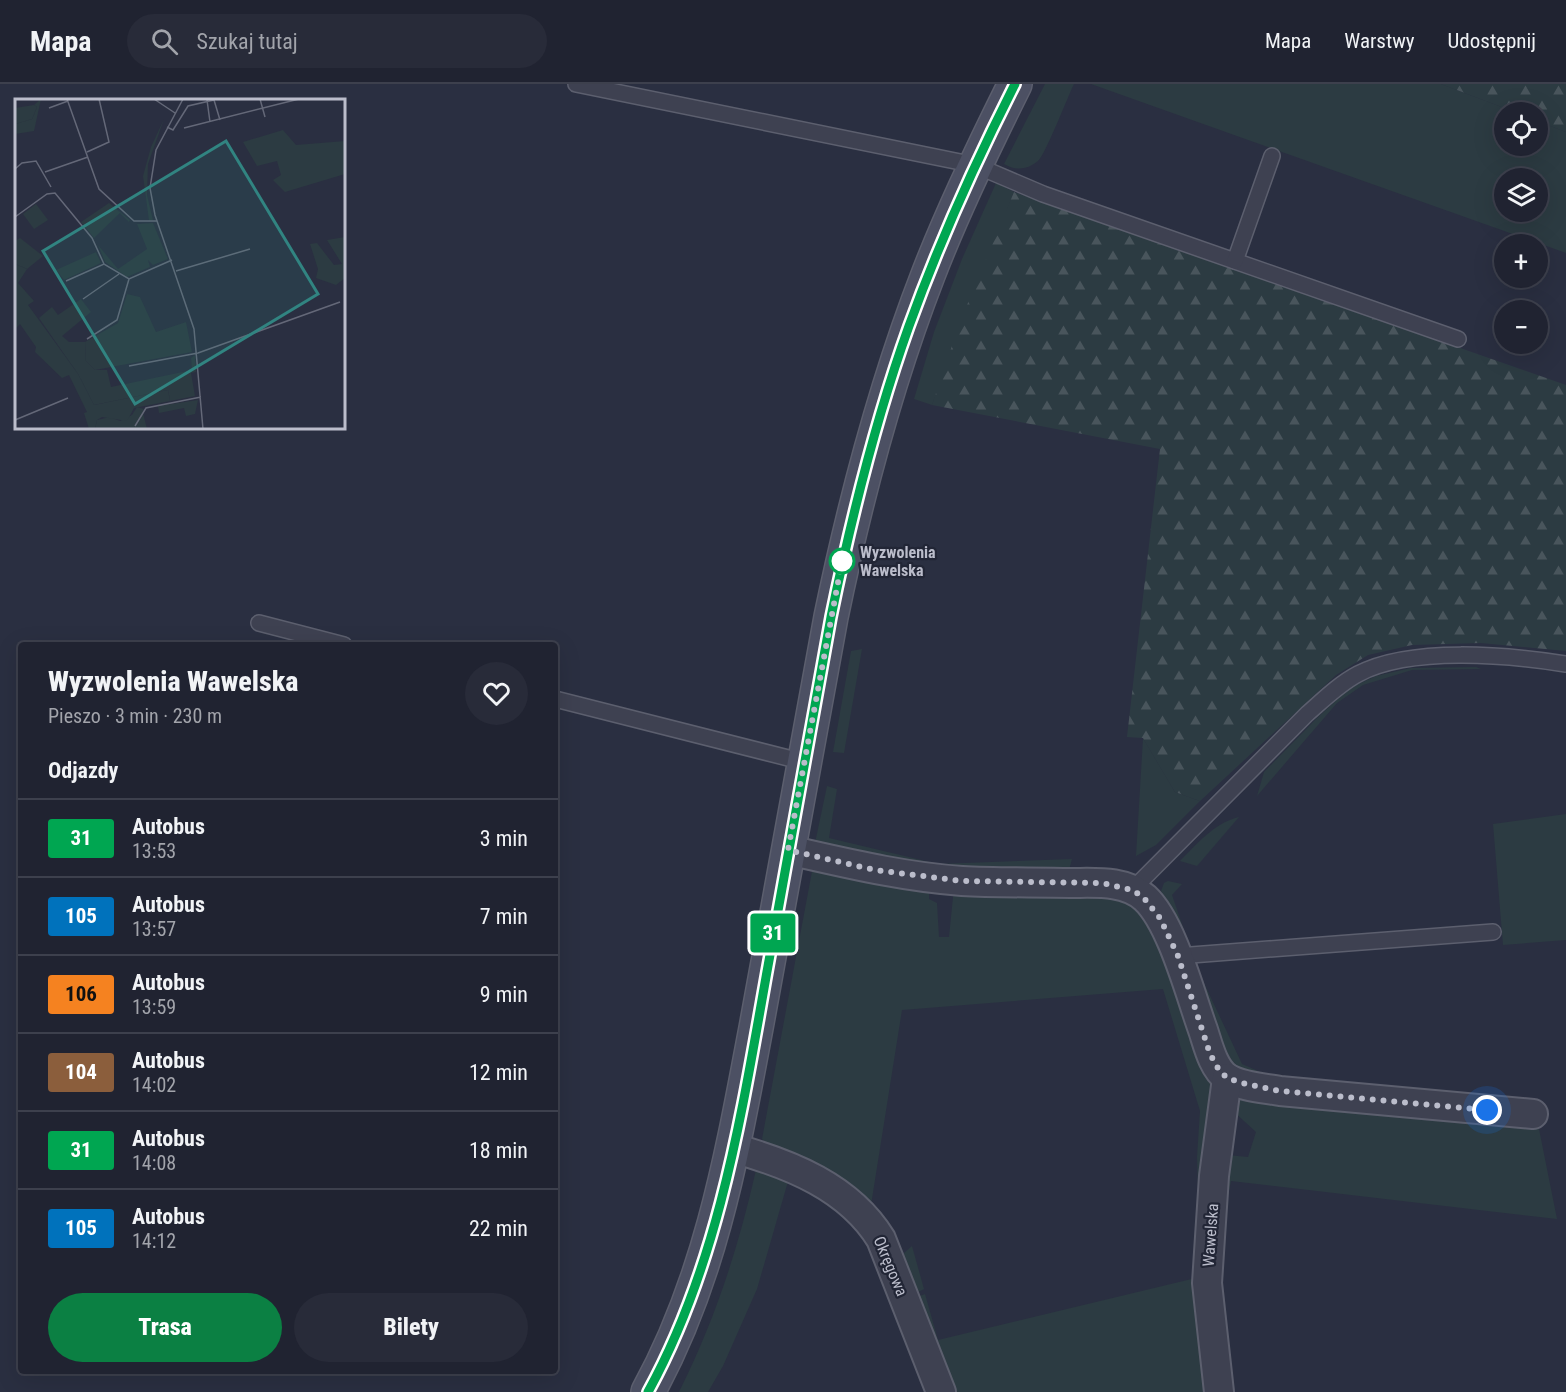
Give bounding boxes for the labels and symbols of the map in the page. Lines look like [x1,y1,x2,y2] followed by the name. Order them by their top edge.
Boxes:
[15,99,345,429] inset map
[860,543,936,580] place label: Wyzwolenia Wawelska
[829,548,855,574] marker: Wyzwolenia Wawelska
[746,914,800,952] line badge: 31
[1472,1095,1502,1125] your location
[1199,1203,1222,1267] street label: Wawelska
[869,1233,912,1299] street label: Okręgowa

